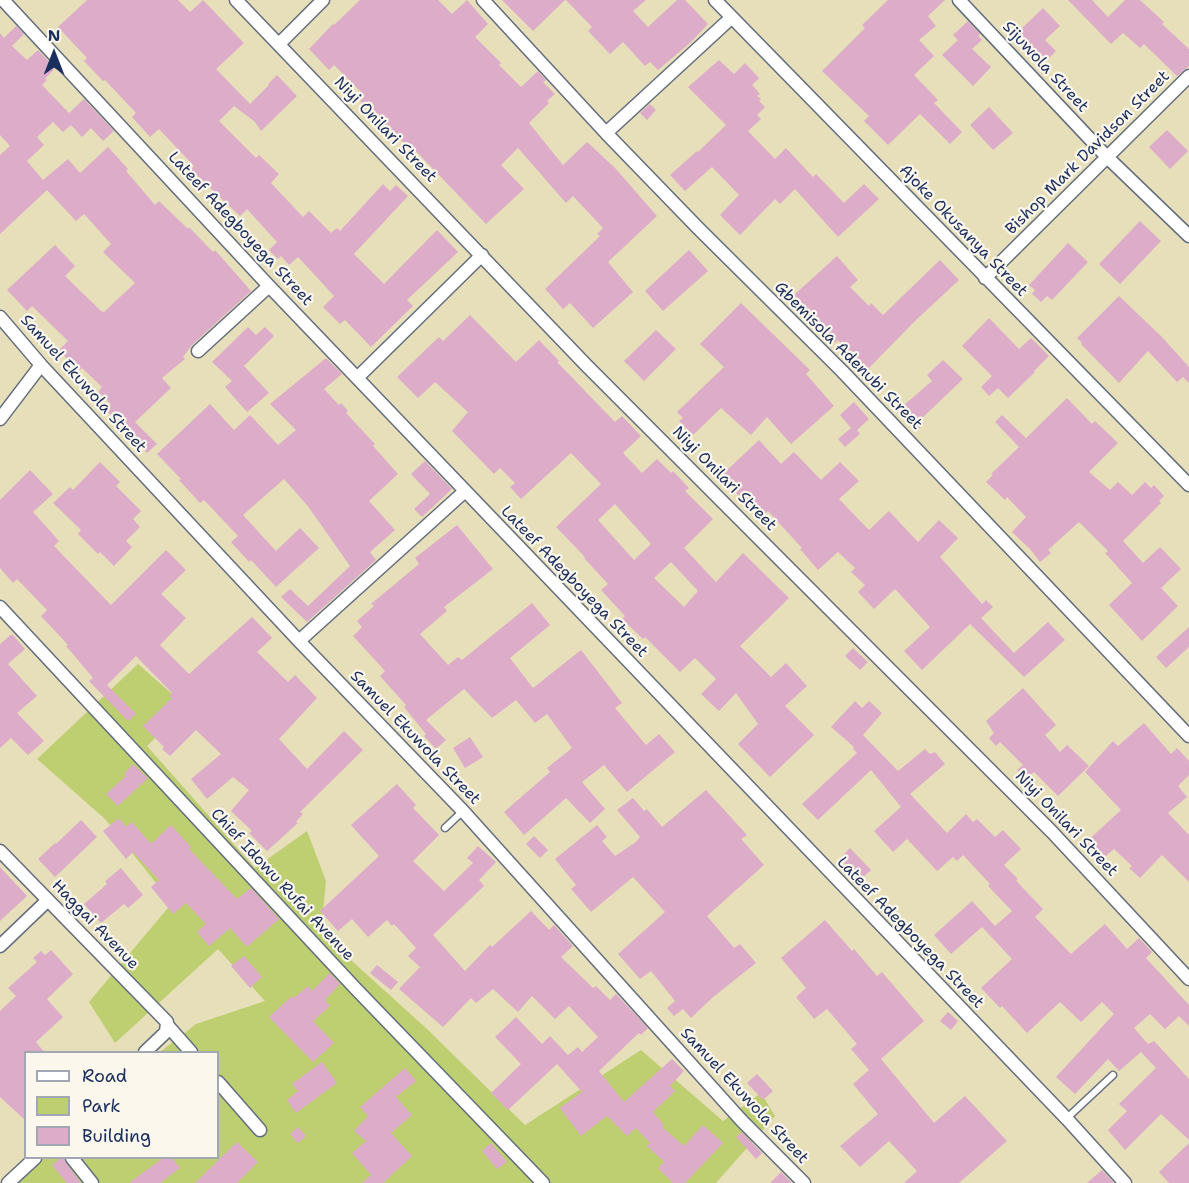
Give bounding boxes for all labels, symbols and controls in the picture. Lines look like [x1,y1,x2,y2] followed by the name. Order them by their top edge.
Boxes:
[998,17,1092,117] street label: Sijuwola Street
[24,24,84,84] north arrow
[48,25,60,46] text: N
[1002,67,1174,239] street label: Bishop Mark Davidson Street
[330,73,440,187] street label: Niyi Onilari Street
[164,148,316,310] street label: Lateef Adegboyega Street
[895,161,1031,301] street label: Ajoke Okusanya Street
[770,278,926,434] street label: Gbemisola Adenubi Street
[16,311,150,457] street label: Samuel Ekuwola Street
[668,423,780,535] street label: Niyi Onilari Street
[496,502,652,662] street label: Lateef Adegboyega Street
[346,667,484,809] street label: Samuel Ekuwola Street
[1011,767,1121,881] street label: Niyi Onilari Street
[206,805,358,965] street label: Chief Idowu Rufai Avenue
[832,853,988,1013] street label: Lateef Adegboyega Street
[47,876,143,974] street label: Haggai Avenue
[676,1024,812,1168] street label: Samuel Ekuwola Street
[24,1051,219,1159] legend
[82,1064,127,1088] text: Road
[82,1094,121,1118] text: Park
[82,1124,151,1148] text: Building

